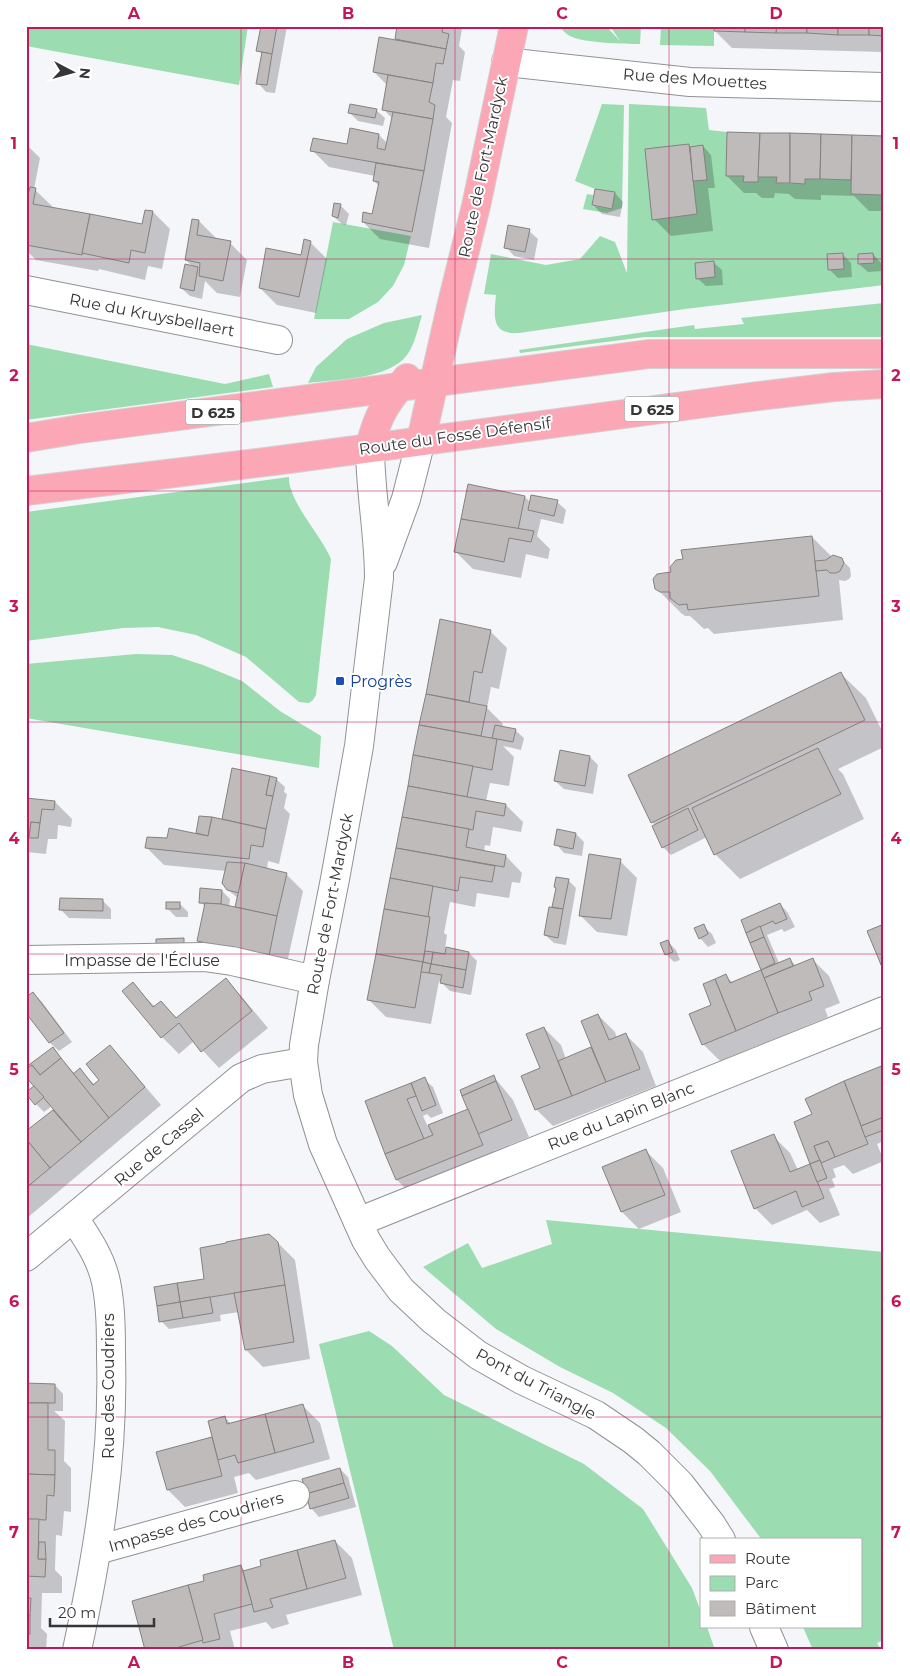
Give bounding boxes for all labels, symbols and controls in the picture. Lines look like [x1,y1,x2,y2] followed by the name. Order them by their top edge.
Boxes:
[127,4,141,23] text: A
[342,4,354,23] text: B
[556,4,568,23] text: C
[769,4,783,23] text: D
[48,48,98,98] north arrow
[622,64,768,94] street label: Rue des Mouettes
[75,67,94,80] text: N
[455,74,512,259] street label: Route de Fort-Mardyck
[11,134,17,153] text: 1
[893,134,899,153] text: 1
[68,290,237,340] street label: Rue du Kruysbellaert
[9,366,19,385] text: 2
[891,366,901,385] text: 2
[624,396,680,422] road number: D 625
[186,400,240,424] road number: D 625
[358,413,553,459] street label: Route du Fossé Défensif
[8,597,19,616] text: 3
[890,597,901,616] text: 3
[350,672,412,691] place label: Progrès
[334,675,346,687] marker: Progrès
[303,811,357,996] street label: Route de Fort-Mardyck
[8,829,20,848] text: 4
[890,829,902,848] text: 4
[64,951,220,970] street label: Impasse de l'Écluse
[9,1060,19,1079] text: 5
[891,1060,901,1079] text: 5
[545,1078,697,1154] street label: Rue du Lapin Blanc
[110,1104,208,1190] street label: Rue de Cassel
[9,1292,19,1311] text: 6
[891,1292,901,1311] text: 6
[99,1313,118,1459] street label: Rue des Coudriers
[473,1344,599,1424] street label: Pont du Triangle
[106,1488,286,1556] street label: Impasse des Coudriers
[9,1523,19,1542] text: 7
[891,1523,901,1542] text: 7
[700,1538,862,1628] legend
[745,1549,790,1568] text: Route
[745,1573,779,1592] text: Parc
[50,1596,154,1628] scale bar
[745,1599,817,1618] text: Bâtiment
[58,1603,96,1622] text: 20 m
[127,1653,141,1672] text: A
[342,1653,354,1672] text: B
[556,1653,568,1672] text: C
[769,1653,783,1672] text: D

